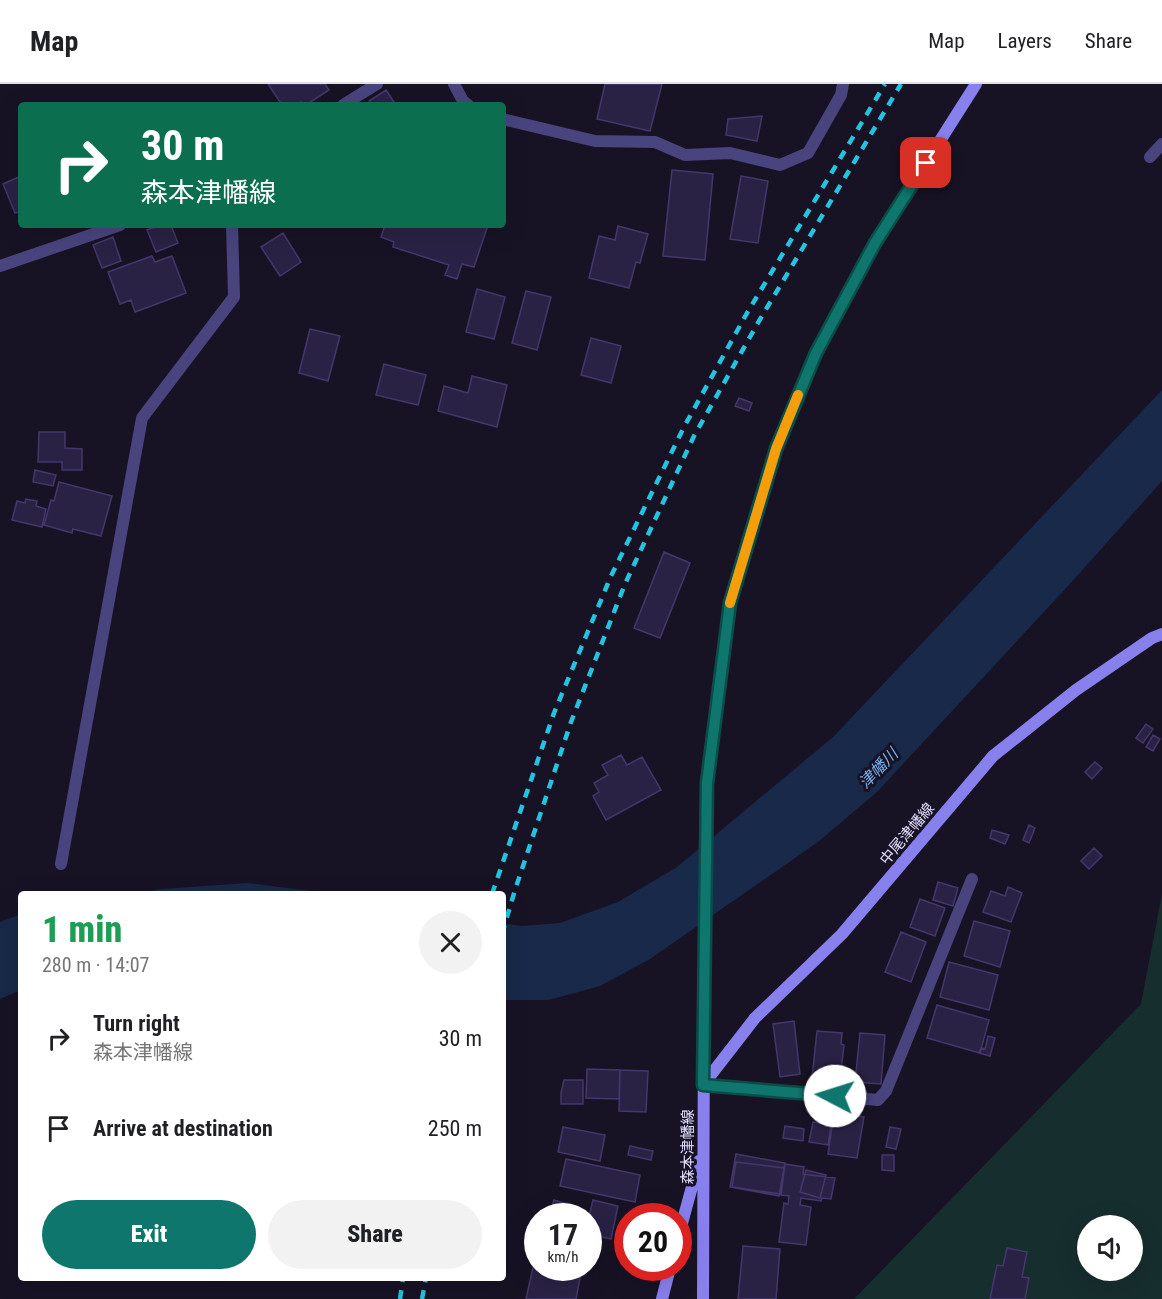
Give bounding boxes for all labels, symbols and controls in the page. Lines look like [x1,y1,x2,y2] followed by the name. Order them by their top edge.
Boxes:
[30,25,78,58] text: Map
[928,29,965,53] text: Map
[998,29,1052,53] text: Layers
[1085,29,1132,53] text: Share
[141,121,224,170] text: 30 m
[42,126,120,204] icon: right
[900,137,951,188] pin
[909,146,942,179] icon: arrive
[141,177,276,209] text: 森本津幡線
[855,743,903,792] water label: 津幡川
[876,799,938,869] street label: 中尾津幡線
[42,909,122,951] text: 1 min
[419,911,482,974] button: close
[42,953,149,977] text: 280 m · 14:07
[93,1011,180,1036] text: Turn right
[42,1022,75,1055] icon: right
[439,1026,482,1051] text: 30 m
[93,1040,193,1064] text: 森本津幡線
[803,1064,867,1128] position arrow
[679,1109,697,1185] street label: 森本津幡線
[42,1112,75,1145] icon: arrive
[93,1116,273,1141] text: Arrive at destination
[428,1116,482,1141] text: 250 m
[42,1200,256,1269] button: Exit
[268,1200,482,1269] button: Share
[614,1203,692,1281] speed limit sign: 20
[1077,1215,1143,1281] map controls
[1077,1215,1143,1281] button: sound
[548,1217,578,1252] text: 17
[548,1248,578,1266] text: km/h

